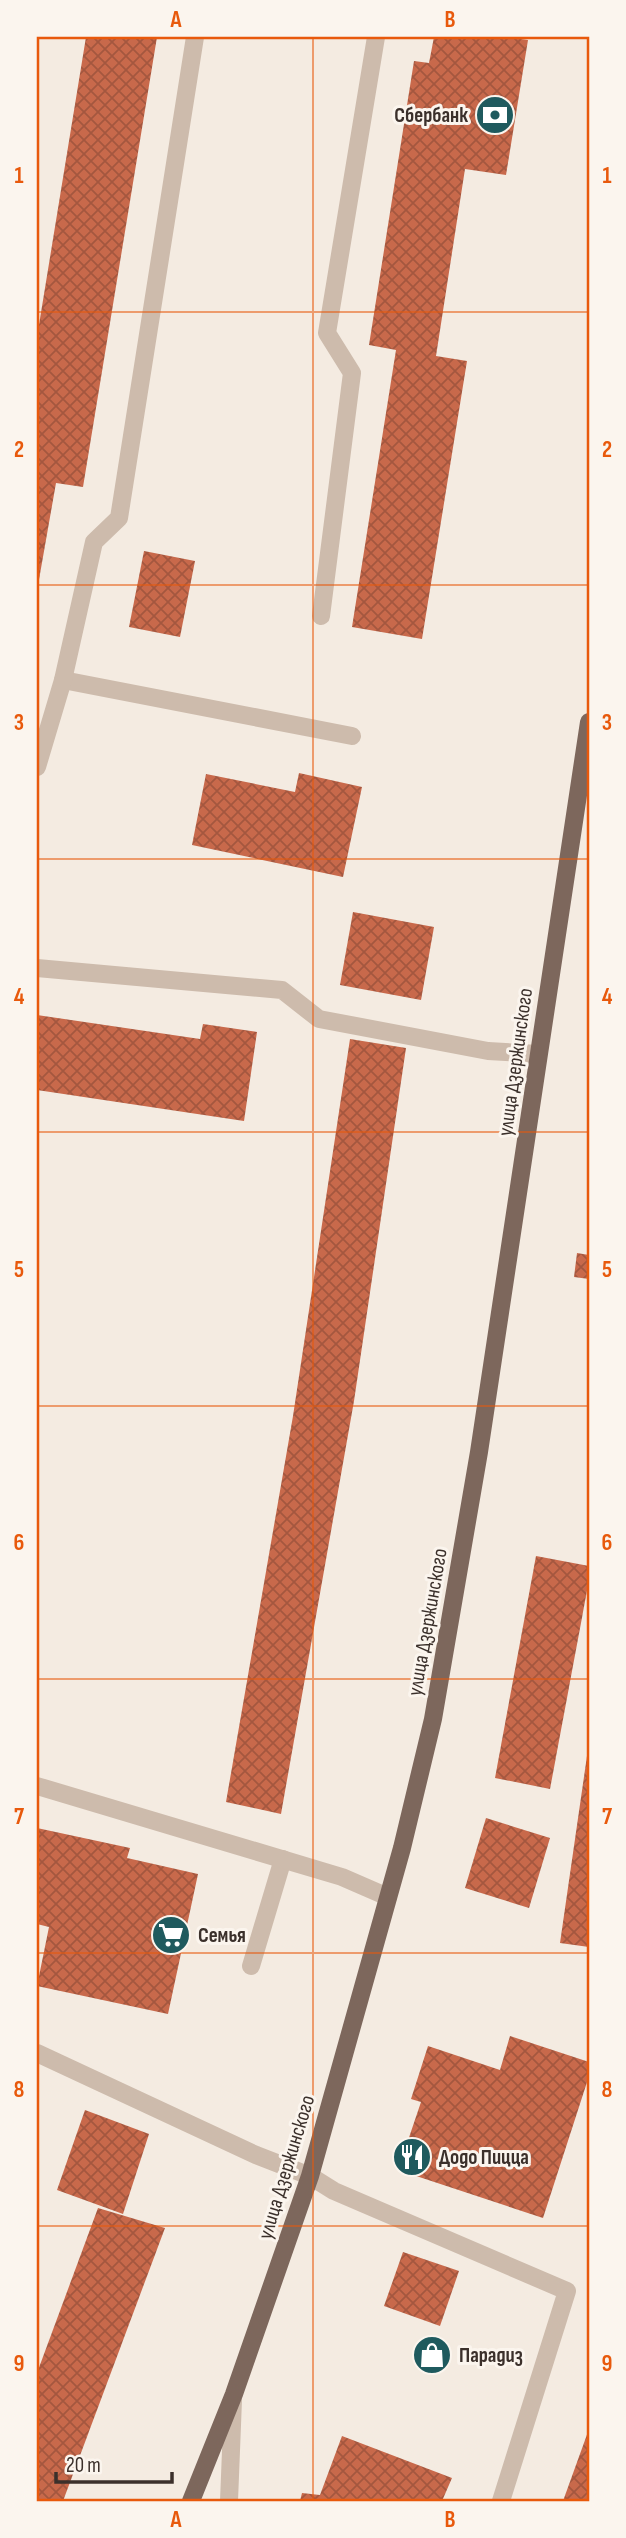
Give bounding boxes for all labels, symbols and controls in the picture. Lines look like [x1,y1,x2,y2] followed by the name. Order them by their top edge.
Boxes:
[170,6,183,34] text: A
[445,6,456,34] text: B
[474,94,516,136] bank icon: Сбербанк
[394,103,468,128] place label: Сбербанк
[14,162,24,190] text: 1
[602,162,612,190] text: 1
[14,436,24,464] text: 2
[602,436,612,464] text: 2
[14,709,24,737] text: 3
[602,709,612,737] text: 3
[14,983,25,1011] text: 4
[602,983,613,1011] text: 4
[493,986,538,1138] street label: улица Дзержинского
[14,1256,24,1284] text: 5
[602,1256,612,1284] text: 5
[14,1529,24,1557] text: 6
[602,1529,612,1557] text: 6
[402,1546,453,1698] street label: улица Дзержинского
[14,1803,24,1831] text: 7
[602,1803,612,1831] text: 7
[150,1914,192,1956] supermarket icon: Семья
[198,1923,246,1948] place label: Семья
[14,2076,25,2104] text: 8
[602,2076,613,2104] text: 8
[253,2092,320,2242] street label: улица Дзержинского
[391,2136,433,2178] restaurant icon: Додо Пицца
[439,2145,529,2170] place label: Додо Пицца
[411,2334,453,2376] shop icon: Парадиз
[459,2343,523,2368] place label: Парадиз
[14,2350,24,2378] text: 9
[602,2350,612,2378] text: 9
[56,2440,172,2484] scale bar
[66,2453,101,2478] text: 20 m
[170,2506,183,2534] text: A
[445,2506,456,2534] text: B

